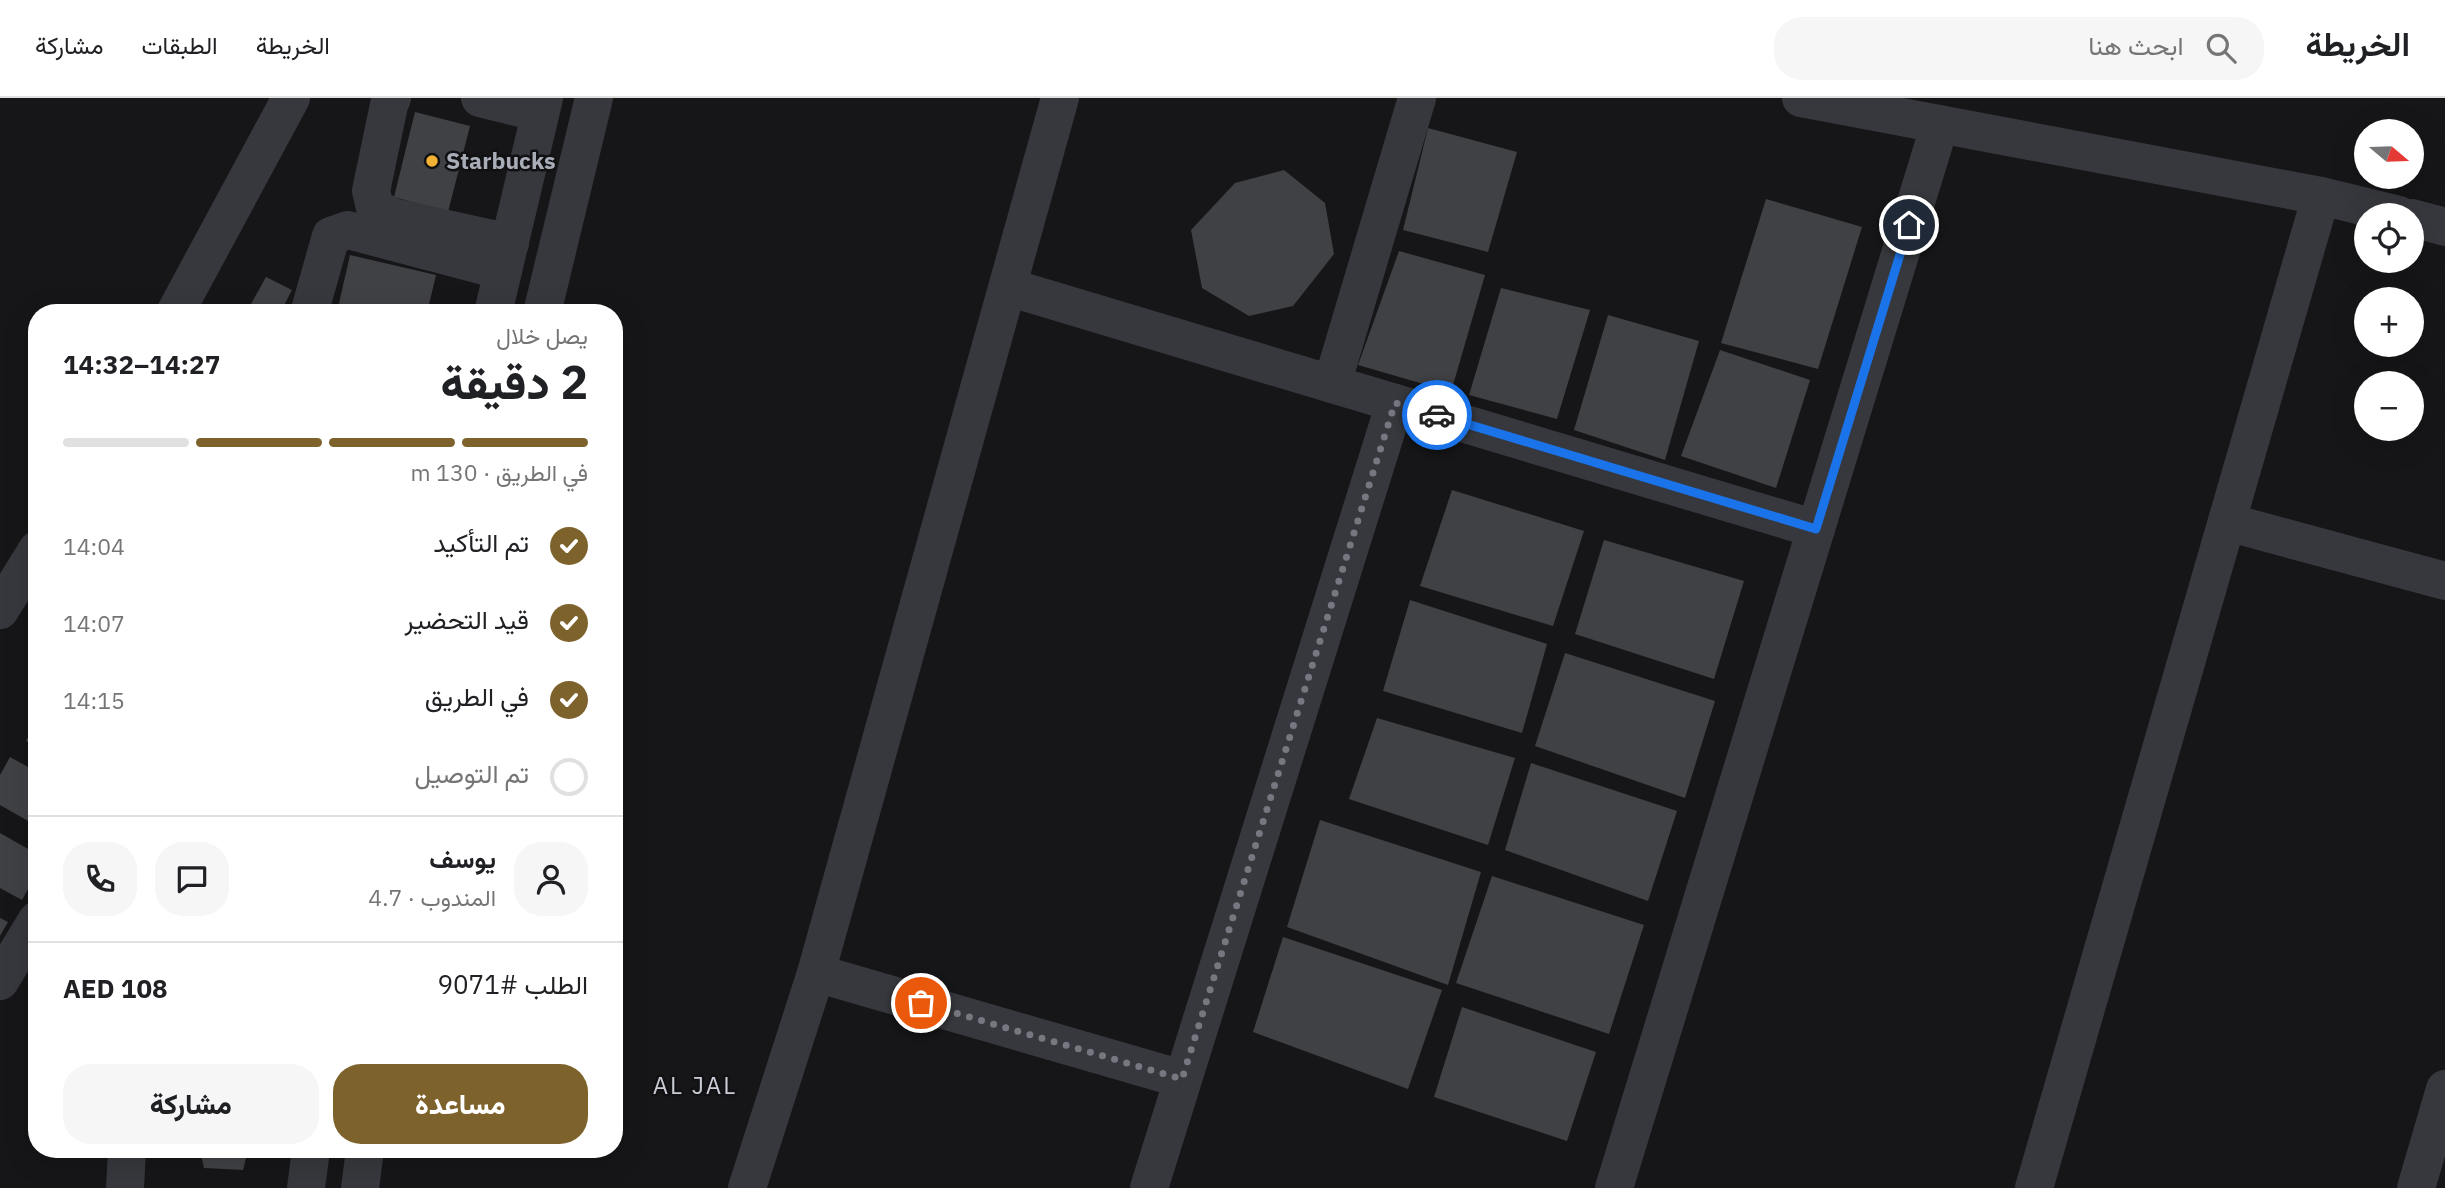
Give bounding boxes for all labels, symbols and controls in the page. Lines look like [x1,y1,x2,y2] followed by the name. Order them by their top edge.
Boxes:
[1774,17,2264,80] search box
[2306,22,2410,65] text: الخريطة
[2088,28,2184,62] text: ابحث هنا
[35,29,103,61] text: مشاركة
[141,29,218,61] text: الطبقات
[256,29,330,61] text: الخريطة
[2202,29,2240,67] icon: search
[2354,119,2424,189] north arrow
[2354,119,2424,441] map controls
[446,145,556,175] place label: Starbucks
[424,153,440,169] marker: Starbucks
[1879,195,1939,255] pin
[2354,203,2424,273] button: locate
[1890,206,1928,244] icon: home
[2354,287,2424,357] button: +
[496,320,588,350] text: يصل خلال
[63,347,220,381] text: 14:27–14:32
[441,352,588,412] text: 2 دقيقة
[2354,371,2424,441] button: −
[1402,380,1472,450] courier
[1418,396,1456,434] icon: car
[411,457,588,487] text: في الطريق · 130 m
[433,525,529,559] text: تم التأكيد
[550,527,588,565] icon: check
[63,531,125,561] text: 14:04
[404,602,529,636] text: قيد التحضير
[550,604,588,642] icon: check
[63,608,125,638] text: 14:07
[425,679,529,713] text: في الطريق
[550,681,588,719] icon: check
[63,685,125,715] text: 14:15
[415,756,529,790] text: تم التوصيل
[429,841,496,875] text: يوسف
[63,842,137,916] button: phone
[155,842,229,916] button: chat
[514,842,588,916] button: person
[368,882,496,912] text: المندوب · 4.7
[437,967,588,1001] text: الطلب #9071
[63,971,168,1005] text: AED 108
[891,973,951,1033] pin
[902,984,940,1022] icon: bag
[63,1064,319,1144] button: مشاركة
[333,1064,588,1144] button: مساعدة
[653,1069,737,1101] district label: AL JAL

